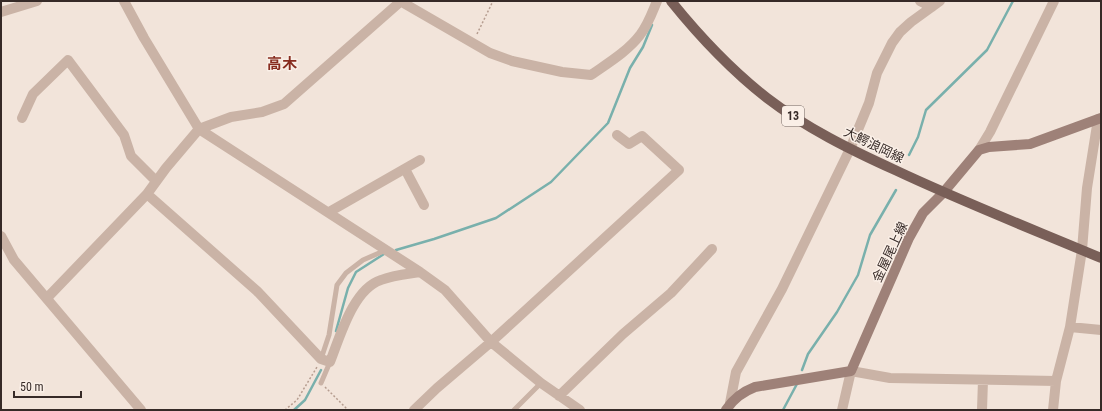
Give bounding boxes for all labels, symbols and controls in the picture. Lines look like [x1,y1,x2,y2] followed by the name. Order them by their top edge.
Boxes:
[267,55,297,73] district label: 高木
[782,106,804,126] road number: 13
[841,124,907,166] street label: 大鰐浪岡線
[869,219,911,285] street label: 金屋尾上線
[14,373,81,399] scale bar
[20,380,44,394] text: 50 m

